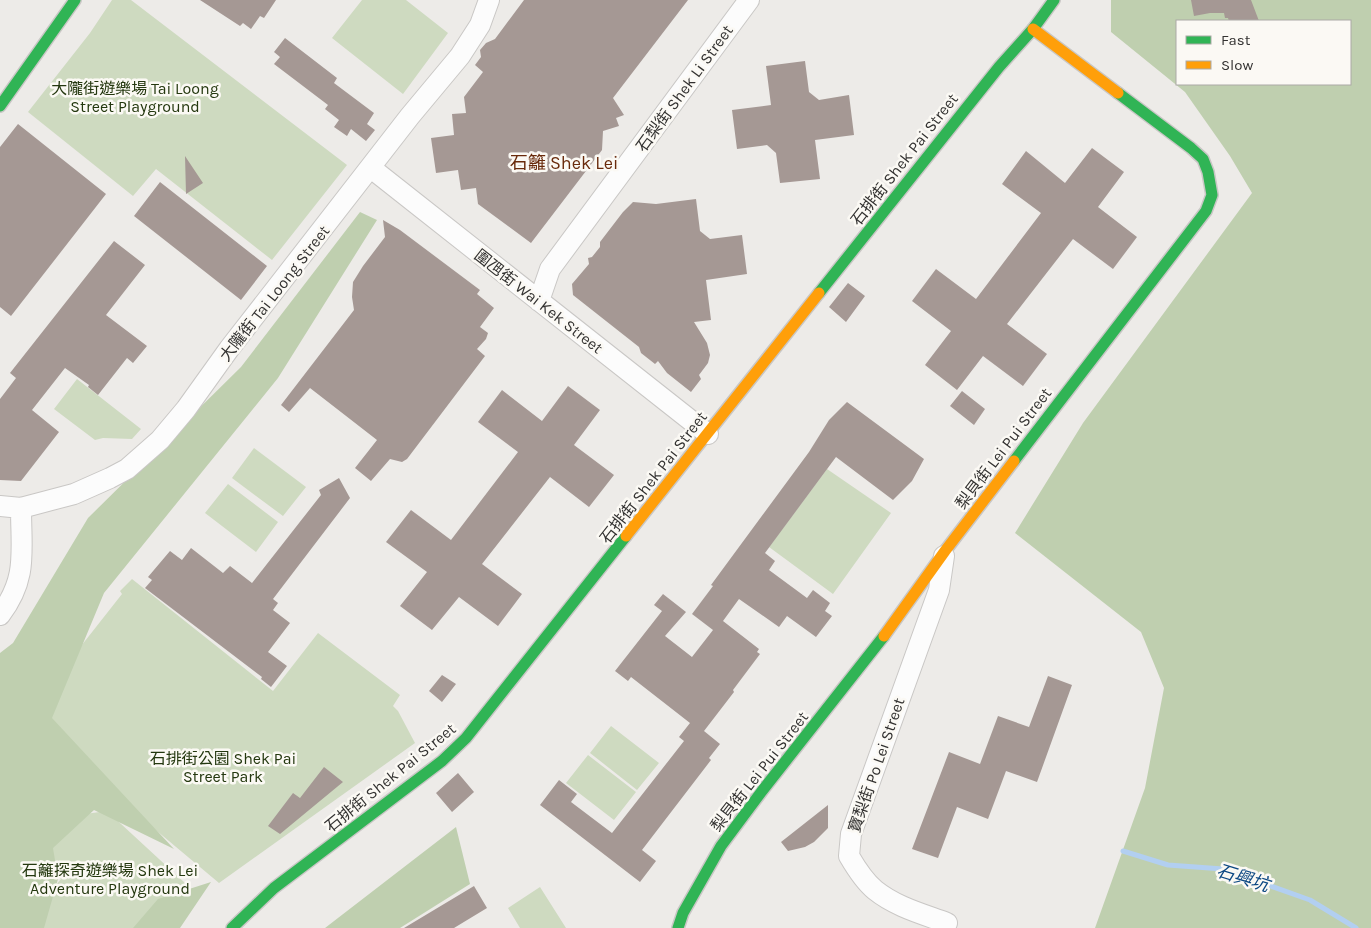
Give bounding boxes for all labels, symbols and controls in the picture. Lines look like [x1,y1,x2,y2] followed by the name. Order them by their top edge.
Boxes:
[1176,20,1351,85] legend
[632,21,737,155] street label: 石梨街 Shek Li Street
[1221,31,1251,49] text: Fast
[1221,56,1253,74] text: Slow
[51,79,219,116] park label: 大隴街遊樂場 Tai Loong Street Playground
[847,90,962,229] street label: 石排街 Shek Pai Street
[510,152,618,174] district label: 石籬 Shek Lei
[215,222,333,365] street label: 大隴街 Tai Loong Street
[471,245,607,357] street label: 圍乪街 Wai Kek Street
[952,384,1055,513] street label: 梨貝街 Lei Pui Street
[596,408,711,547] street label: 石排街 Shek Pai Street
[844,695,908,835] street label: 寶梨街 Po Lei Street
[707,707,812,835] street label: 梨貝街 Lei Pui Street
[321,719,459,836] street label: 石排街 Shek Pai Street
[150,749,296,786] park label: 石排街公園 Shek Pai Street Park
[1214,860,1275,897] water label: 石興坑
[22,861,198,898] park label: 石籬探奇遊樂場 Shek Lei Adventure Playground

